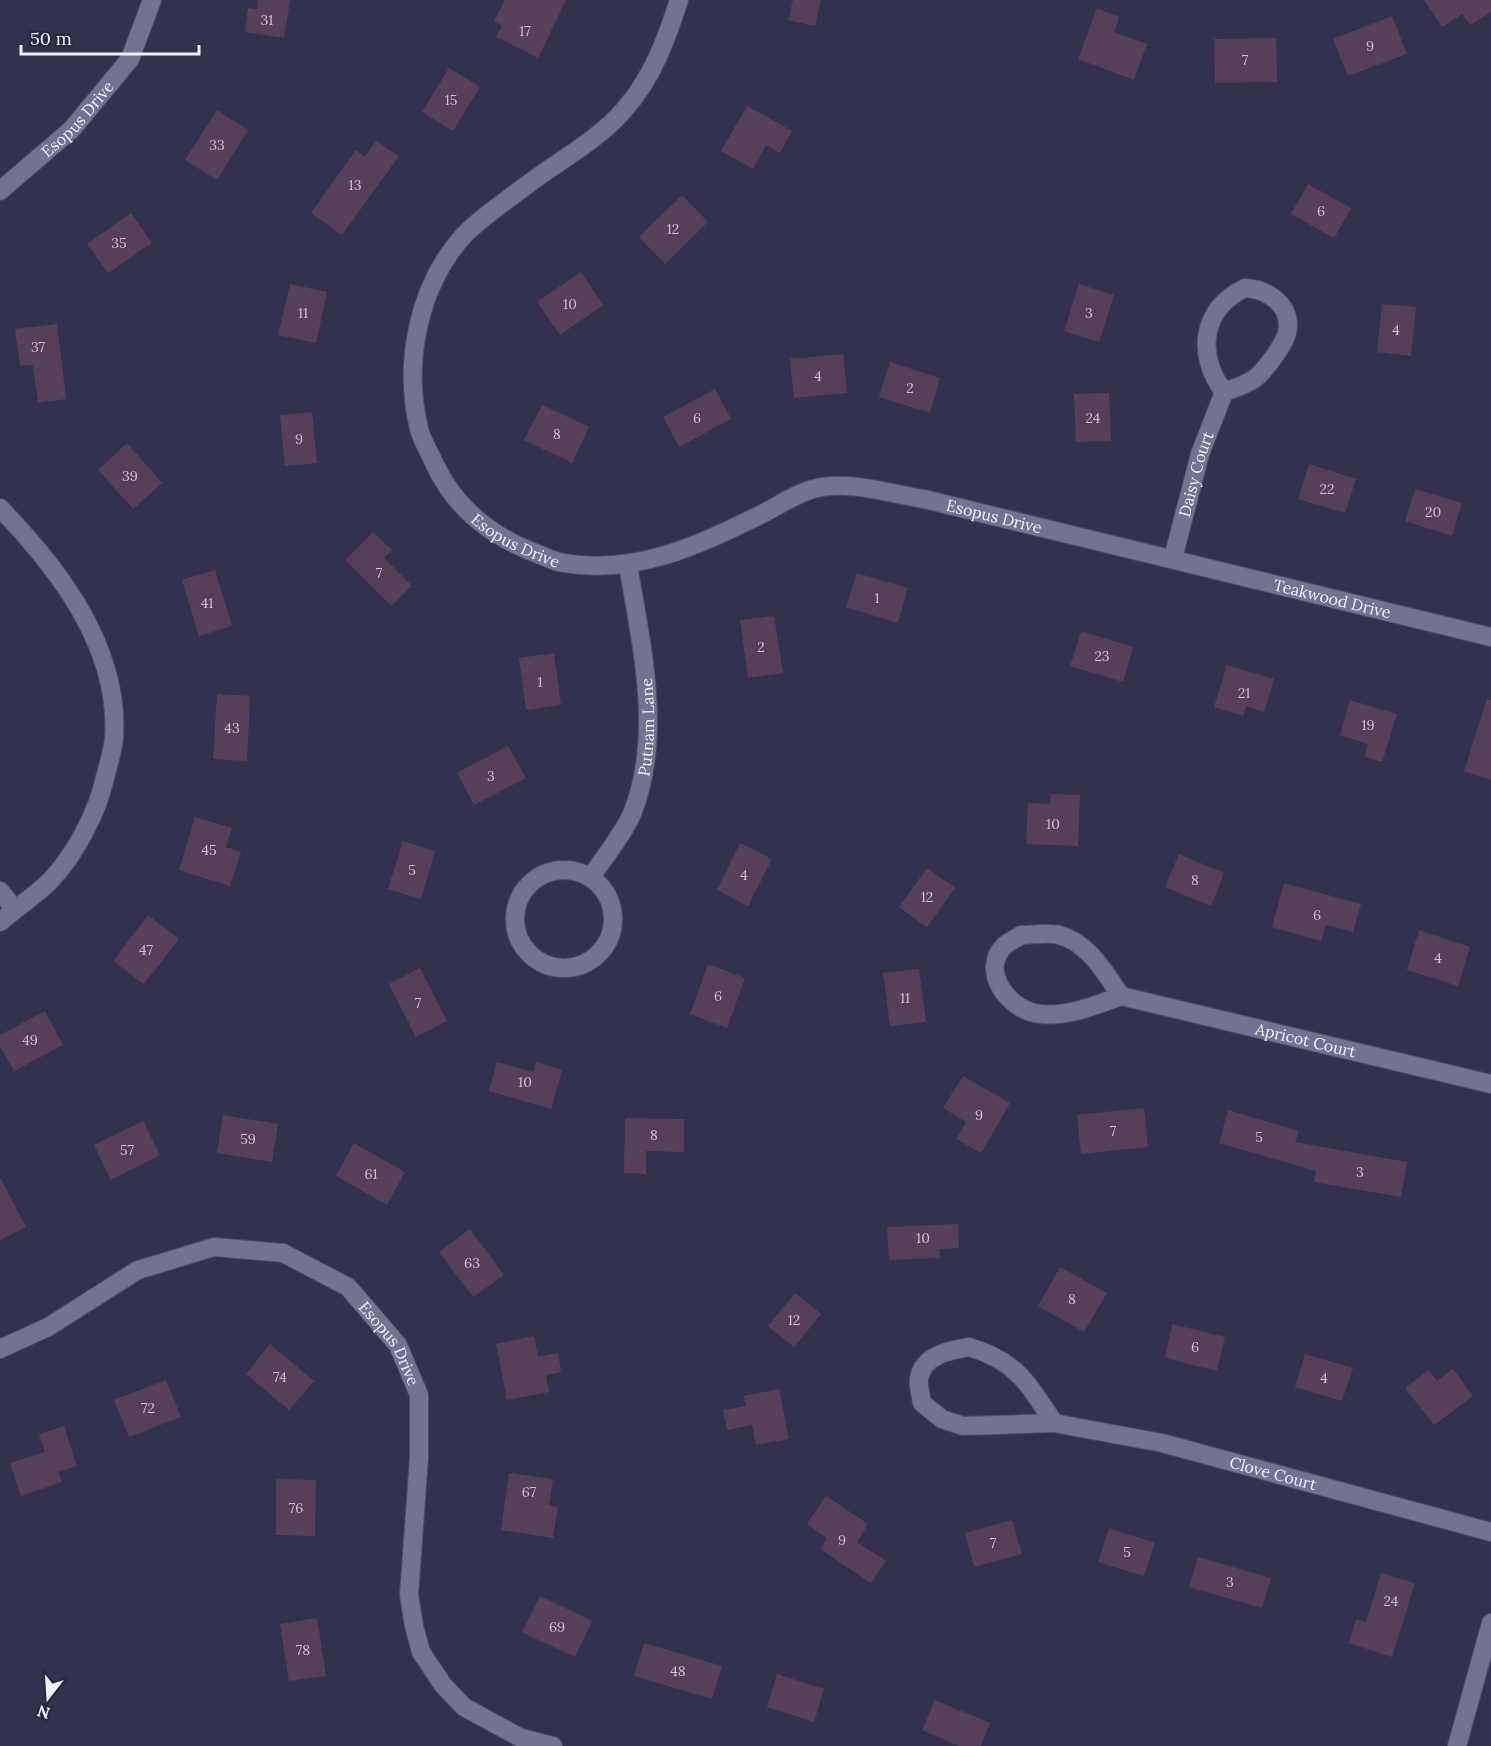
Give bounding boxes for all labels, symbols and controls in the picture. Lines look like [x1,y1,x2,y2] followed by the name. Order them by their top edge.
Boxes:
[261,11,273,29] house number: 31
[21,18,200,56] scale bar
[519,22,531,40] house number: 17
[30,27,72,50] text: 50 m
[1366,37,1374,55] house number: 9
[1242,51,1249,69] house number: 7
[37,76,118,161] street label: Esopus Drive
[445,91,457,109] house number: 15
[209,136,225,154] house number: 33
[349,176,362,194] house number: 13
[1317,202,1325,220] house number: 6
[667,220,679,238] house number: 12
[111,234,127,252] house number: 35
[563,295,577,313] house number: 10
[298,304,308,322] house number: 11
[1085,304,1093,322] house number: 3
[1392,321,1400,339] house number: 4
[31,338,46,356] house number: 37
[814,367,822,385] house number: 4
[906,379,914,397] house number: 2
[693,409,701,427] house number: 6
[1086,409,1101,427] house number: 24
[553,425,561,443] house number: 8
[1174,428,1218,519] street label: Daisy Court
[295,430,303,448] house number: 9
[122,467,138,485] house number: 39
[1319,480,1335,498] house number: 22
[944,495,1044,537] street label: Esopus Drive
[1425,503,1441,521] house number: 20
[467,509,563,572] street label: Esopus Drive
[376,564,383,582] house number: 7
[1272,574,1393,622] street label: Teakwood Drive
[874,589,880,607] house number: 1
[201,594,213,612] house number: 41
[757,638,765,656] house number: 2
[1094,647,1110,665] house number: 23
[537,673,543,691] house number: 1
[633,677,658,778] street label: Putnam Lane
[1238,684,1250,702] house number: 21
[1361,716,1375,734] house number: 19
[224,719,240,737] house number: 43
[487,767,495,785] house number: 3
[1046,815,1060,833] house number: 10
[201,841,217,859] house number: 45
[408,861,416,879] house number: 5
[740,866,748,884] house number: 4
[1191,871,1199,889] house number: 8
[921,888,933,906] house number: 12
[1313,906,1321,924] house number: 6
[139,941,154,959] house number: 47
[1434,949,1442,967] house number: 4
[714,987,722,1005] house number: 6
[900,989,910,1007] house number: 11
[415,994,422,1012] house number: 7
[1253,1018,1359,1062] street label: Apricot Court
[22,1031,38,1049] house number: 49
[518,1073,532,1091] house number: 10
[975,1106,983,1124] house number: 9
[1110,1122,1117,1140] house number: 7
[650,1126,658,1144] house number: 8
[1255,1128,1263,1146] house number: 5
[240,1130,256,1148] house number: 59
[120,1141,135,1159] house number: 57
[1356,1163,1364,1181] house number: 3
[364,1165,378,1183] house number: 61
[916,1229,930,1247] house number: 10
[464,1254,480,1272] house number: 63
[1068,1290,1076,1308] house number: 8
[355,1297,424,1389] street label: Esopus Drive
[788,1311,800,1329] house number: 12
[1191,1338,1199,1356] house number: 6
[273,1368,287,1386] house number: 74
[1320,1369,1328,1387] house number: 4
[141,1399,155,1417] house number: 72
[1228,1452,1320,1495] street label: Clove Court
[522,1483,537,1501] house number: 67
[289,1499,303,1517] house number: 76
[838,1531,846,1549] house number: 9
[990,1534,997,1552] house number: 7
[1123,1543,1131,1561] house number: 5
[1226,1573,1234,1591] house number: 3
[1384,1592,1399,1610] house number: 24
[549,1618,565,1636] house number: 69
[296,1641,310,1659] house number: 78
[670,1662,686,1680] house number: 48
[18,1668,78,1728] north arrow
[35,1701,52,1724] text: N

